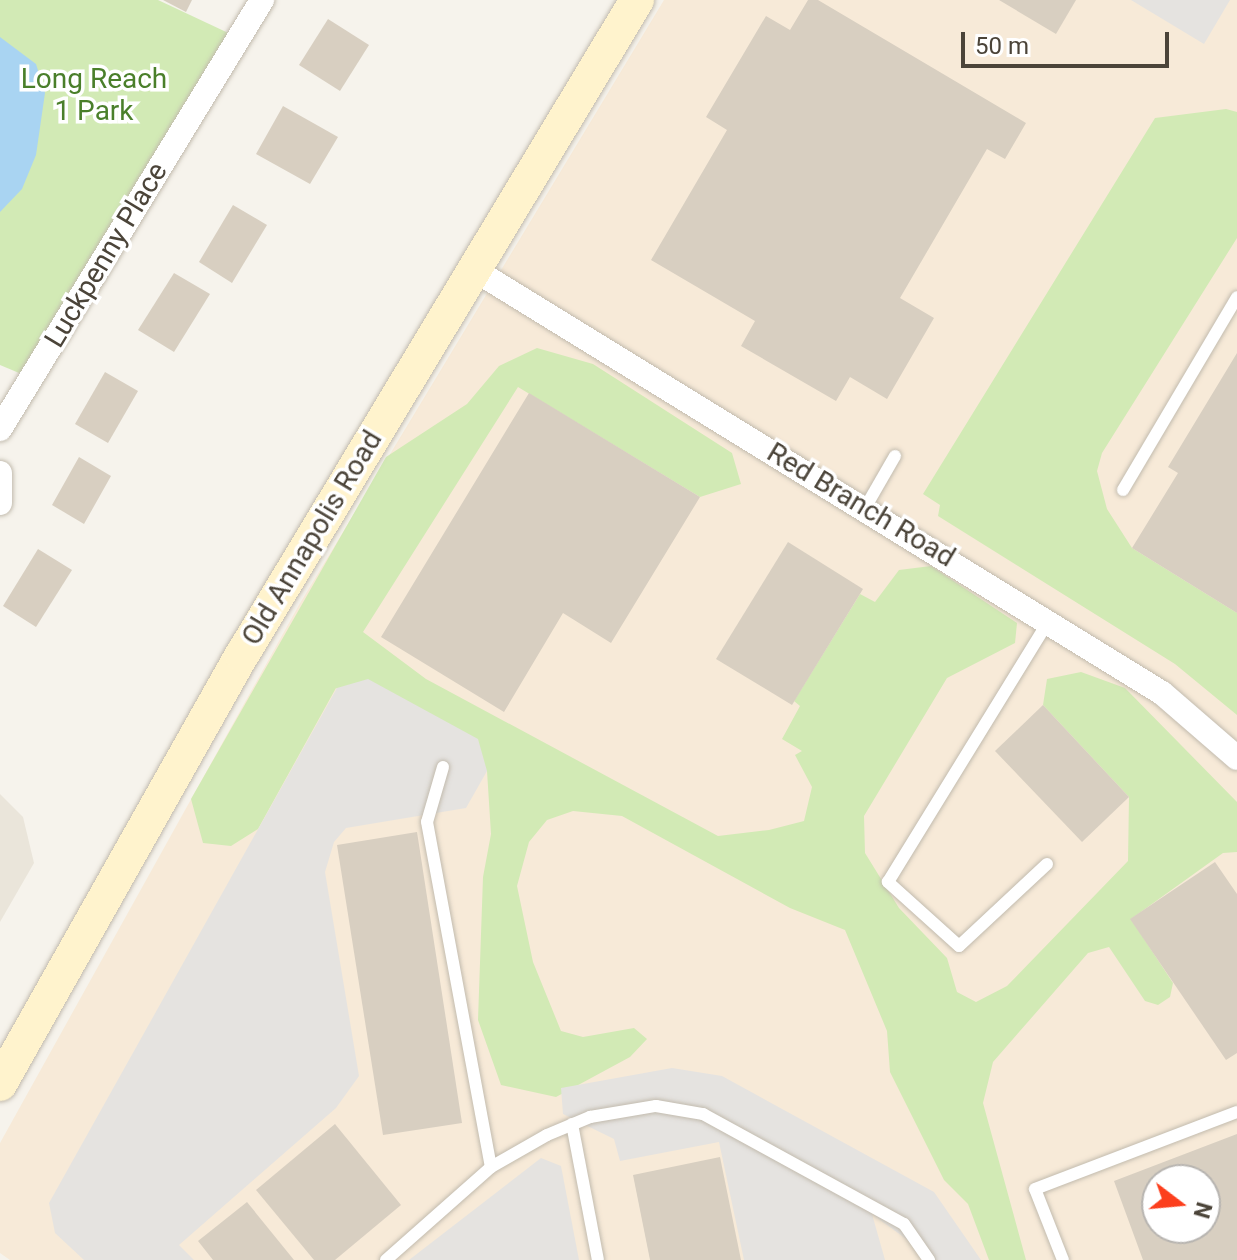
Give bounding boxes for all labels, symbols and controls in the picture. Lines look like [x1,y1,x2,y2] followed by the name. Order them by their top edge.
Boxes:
[965,16,1173,66] scale bar
[975,32,1029,60] text: 50 m
[21,62,167,128] park label: Long Reach 1 Park
[38,156,174,354] street label: Luckpenny Place
[235,425,389,651] street label: Old Annapolis Road
[761,436,961,574] street label: Red Branch Road
[1141,1164,1221,1244] north arrow
[1188,1199,1217,1221] text: N

